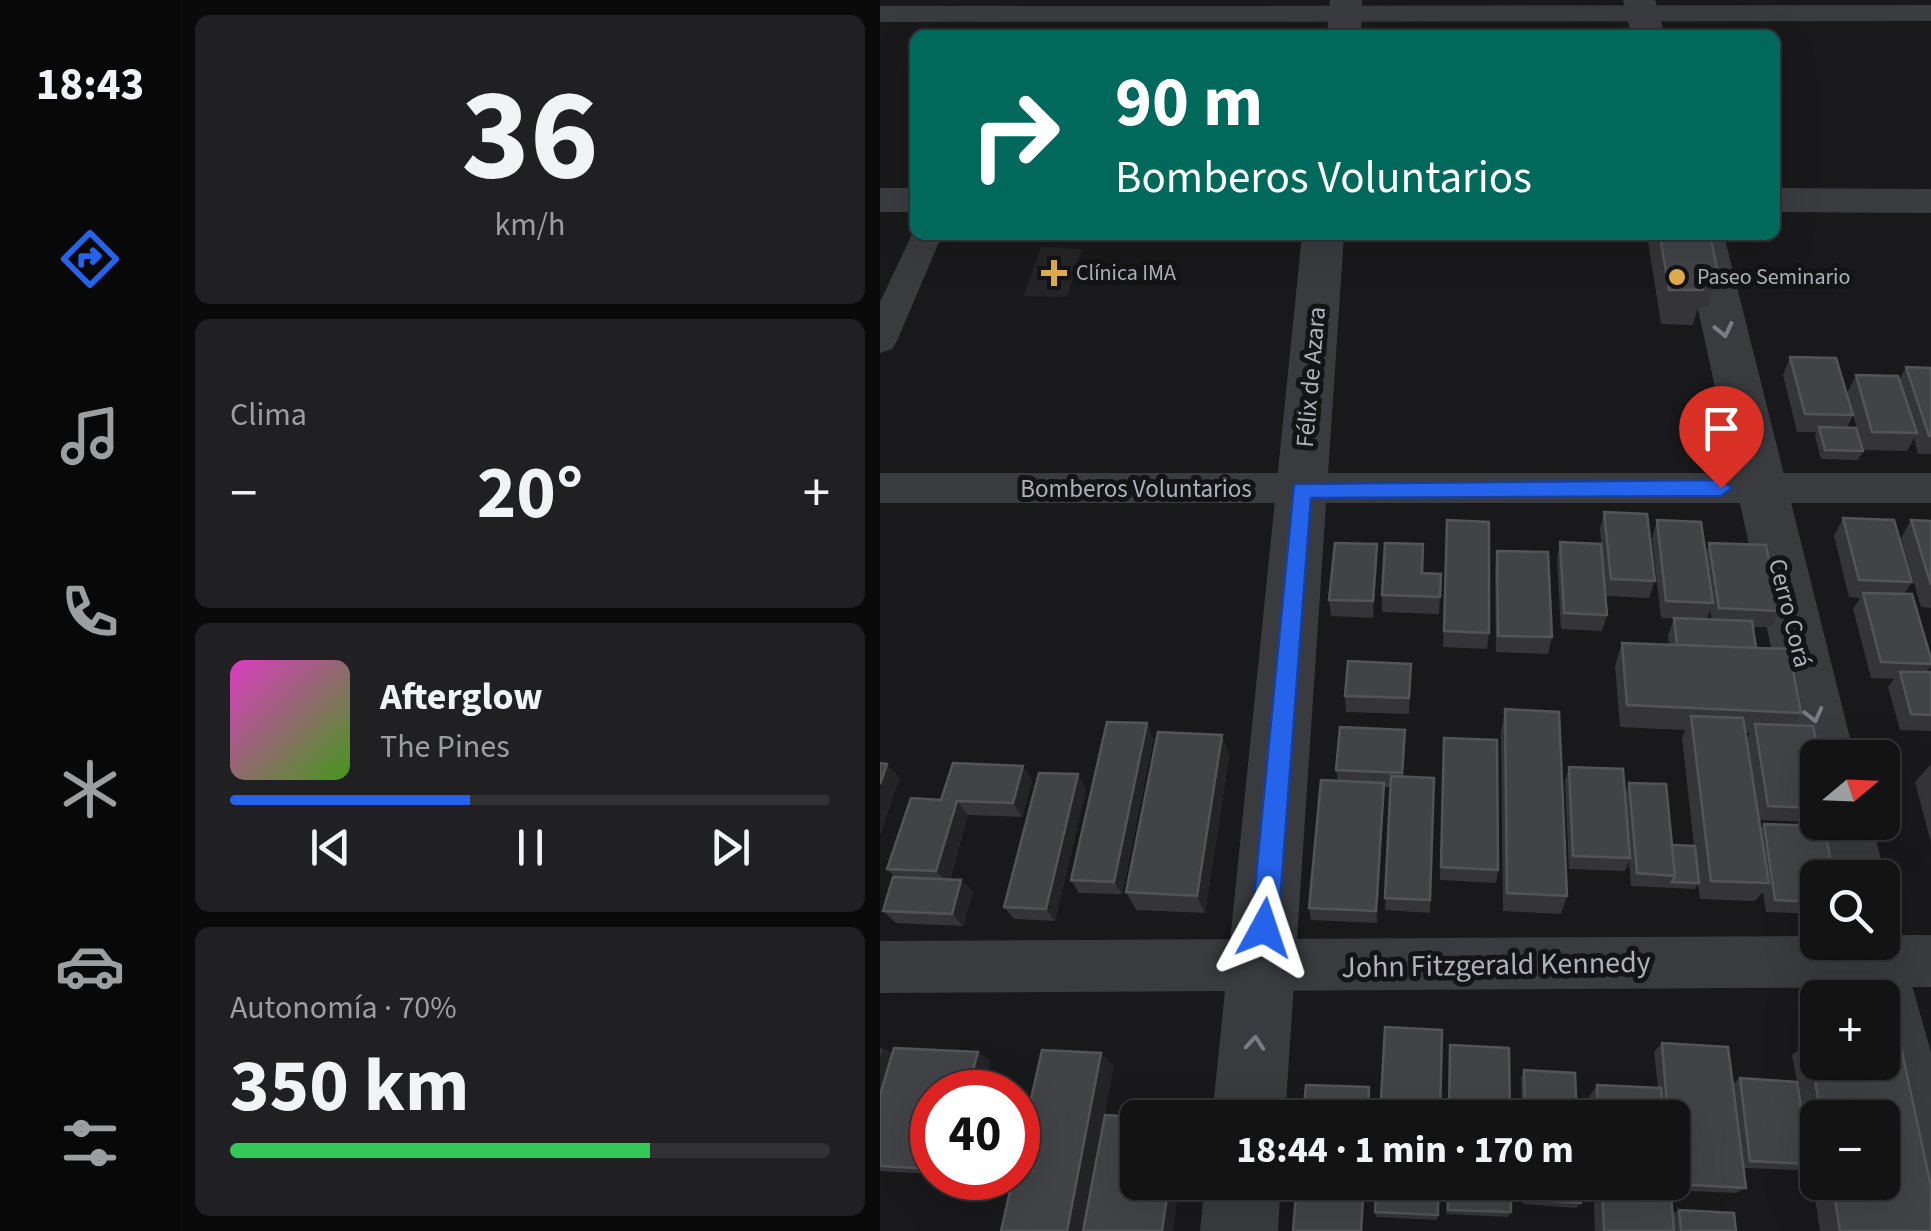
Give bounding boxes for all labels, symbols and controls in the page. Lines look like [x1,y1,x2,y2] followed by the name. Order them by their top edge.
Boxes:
[461,44,599,229] text: 36
[36,53,144,117] text: 18:43
[1115,53,1263,153] text: 90 m
[950,70,1080,200] icon: right
[1115,146,1532,210] text: Bomberos Voluntarios
[495,202,565,248] text: km/h
[55,224,125,294] icon: directions
[1076,257,1176,289] place label: Clínica IMA
[1041,260,1067,286] marker: Clínica IMA
[1697,261,1850,293] place label: Paseo Seminario
[1666,266,1688,288] marker: Paseo Seminario
[1287,305,1335,449] street label: Félix de Azara
[1712,321,1733,338] one-way arrow
[1679,386,1764,489] pin
[230,392,307,438] text: Clima
[55,401,125,471] icon: music
[1694,401,1749,456] icon: arrive
[477,440,583,547] text: 20°
[230,455,257,533] text: −
[803,455,830,533] text: +
[1020,471,1252,507] street label: Bomberos Voluntarios
[1759,555,1821,671] street label: Cerro Corá
[55,577,125,647] icon: phone
[380,670,543,724] text: Afterglow
[1802,706,1823,723] one-way arrow
[380,724,510,770] text: The Pines
[1800,740,1900,840] north arrow
[1800,740,1900,1200] map controls
[55,754,125,824] icon: climate
[303,820,358,875] icon: previous
[503,820,558,875] icon: pause
[703,820,758,875] icon: next
[1800,860,1900,960] button: search
[1212,876,1316,980] position arrow
[55,931,125,1001] icon: car
[1341,941,1651,989] street label: John Fitzgerald Kennedy
[1800,980,1900,1080] button: +
[230,985,457,1031] text: Autonomía · 70%
[230,1033,469,1140] text: 350 km
[1243,1034,1265,1050] one-way arrow
[910,1070,1040,1200] speed limit sign: 40
[1800,1100,1900,1200] button: −
[55,1108,125,1178] icon: filters
[1236,1123,1574,1177] text: 18:44 · 1 min · 170 m

